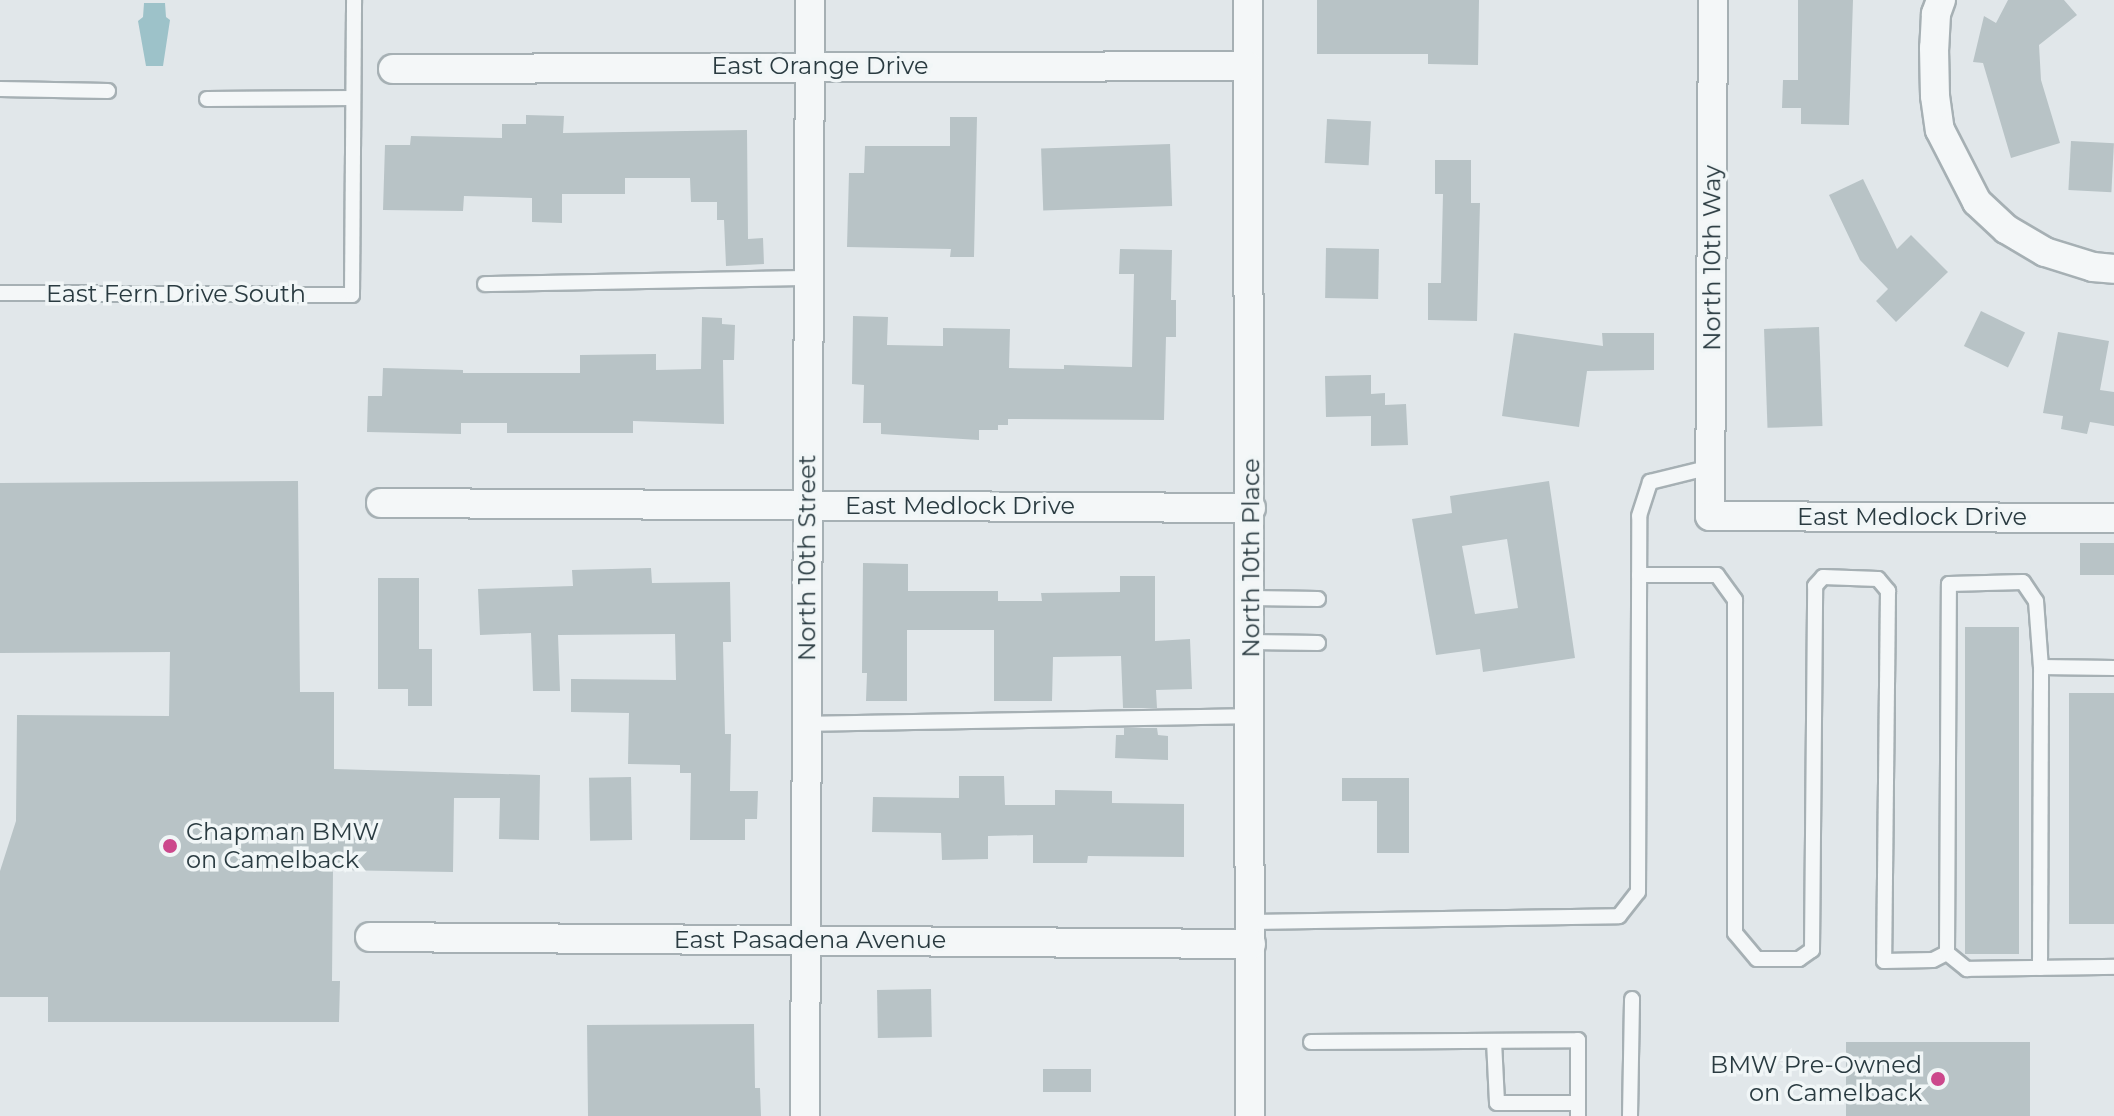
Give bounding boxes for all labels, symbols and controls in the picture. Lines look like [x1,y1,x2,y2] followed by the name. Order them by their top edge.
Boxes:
[711,52,929,80] street label: East Orange Drive
[1698,165,1726,351] street label: North 10th Way
[46,280,306,308] street label: East Fern Drive South
[793,455,821,661] street label: North 10th Street
[1237,458,1265,658] street label: North 10th Place
[845,492,1075,520] street label: East Medlock Drive
[1797,503,2027,531] street label: East Medlock Drive
[186,818,379,874] place label: Chapman BMW on Camelback
[161,837,179,855] marker: Chapman BMW on Camelback
[674,926,946,954] street label: East Pasadena Avenue
[1710,1051,1922,1107] place label: BMW Pre-Owned on Camelback
[1929,1070,1947,1088] marker: BMW Pre-Owned on Camelback

